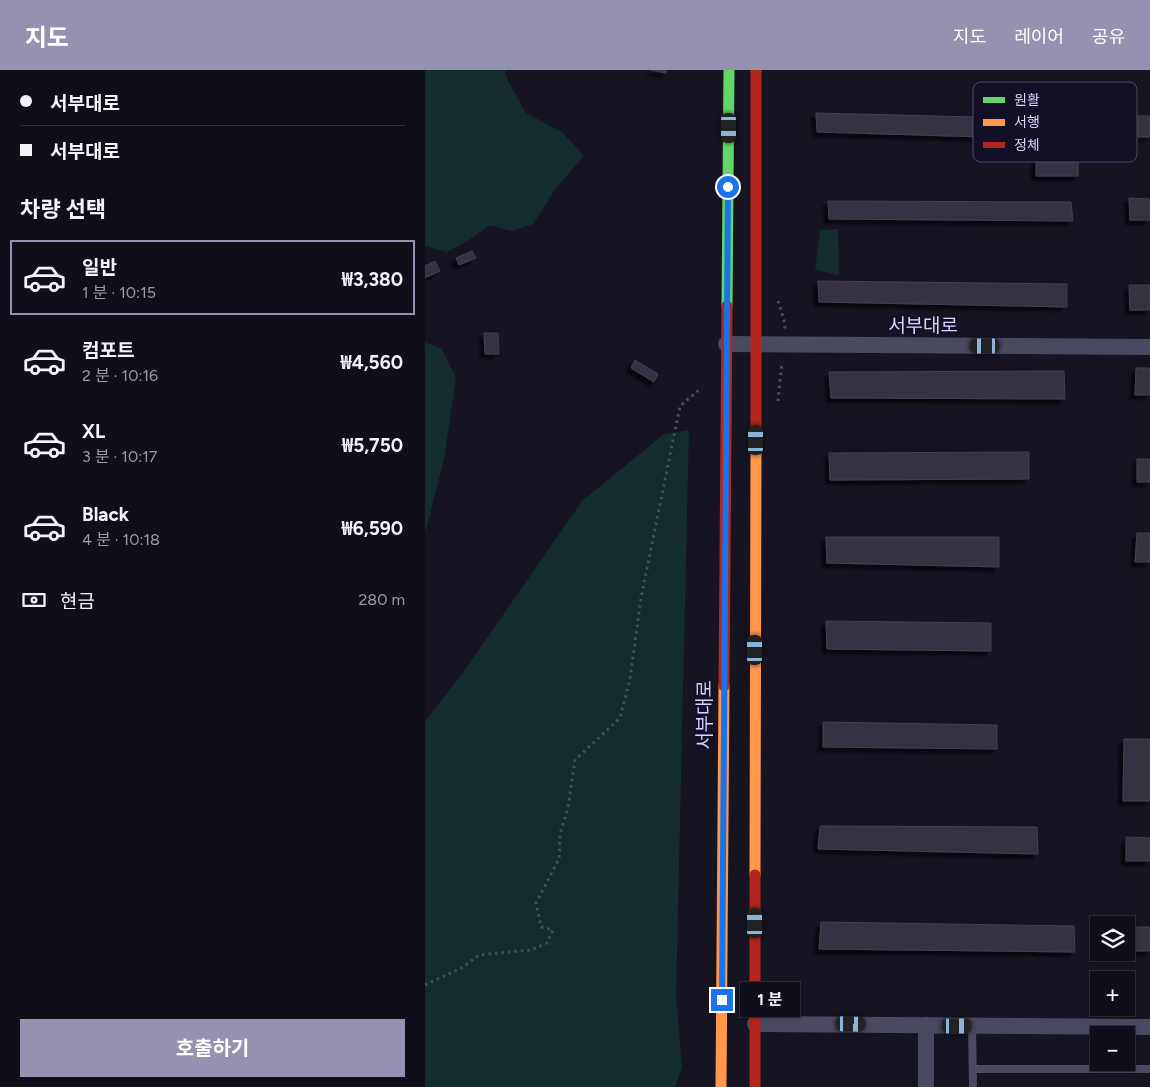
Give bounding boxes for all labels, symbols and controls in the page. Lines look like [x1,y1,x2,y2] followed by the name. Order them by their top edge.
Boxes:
[25,23,69,52] text: 지도
[953,26,986,48] text: 지도
[1014,26,1064,48] text: 레이어
[1092,26,1125,48] text: 공유
[973,82,1137,162] legend
[50,92,120,115] text: 서부대로
[1014,92,1040,109] text: 원활
[721,113,736,143] car
[1014,114,1040,131] text: 서행
[1014,137,1040,154] text: 정체
[50,140,120,163] text: 서부대로
[717,176,739,198] route start
[20,196,106,223] text: 차량 선택
[22,255,67,300] icon: car
[82,256,117,279] text: 일반
[342,268,403,291] text: ₩3,380
[82,283,156,302] text: 1 분 · 10:15
[888,314,958,337] street label: 서부대로
[22,338,67,383] icon: car
[82,339,134,362] text: 컴포트
[970,339,1000,354] car
[341,351,403,374] text: ₩4,560
[82,366,158,385] text: 2 분 · 10:16
[82,420,105,443] text: XL
[22,421,67,466] icon: car
[748,425,763,455] car
[342,434,403,457] text: ₩5,750
[82,447,157,466] text: 3 분 · 10:17
[82,503,129,526] text: Black
[22,504,67,549] icon: car
[342,517,403,540] text: ₩6,590
[82,530,160,549] text: 4 분 · 10:18
[20,586,48,614] icon: cash
[60,590,95,613] text: 현금
[358,590,405,609] text: 280 m
[747,635,762,665] car
[693,680,716,750] street label: 서부대로
[747,908,762,938] car
[1090,916,1135,1071] map controls
[1090,916,1135,961] button: layers
[1090,971,1135,1016] button: +
[739,982,799,1018] callout: 1 분
[711,989,733,1011] route end
[757,990,783,1009] text: 1 분
[835,1016,866,1032] car
[20,1019,405,1077] button: 호출하기
[942,1019,972,1034] car
[1090,1026,1135,1071] button: −

